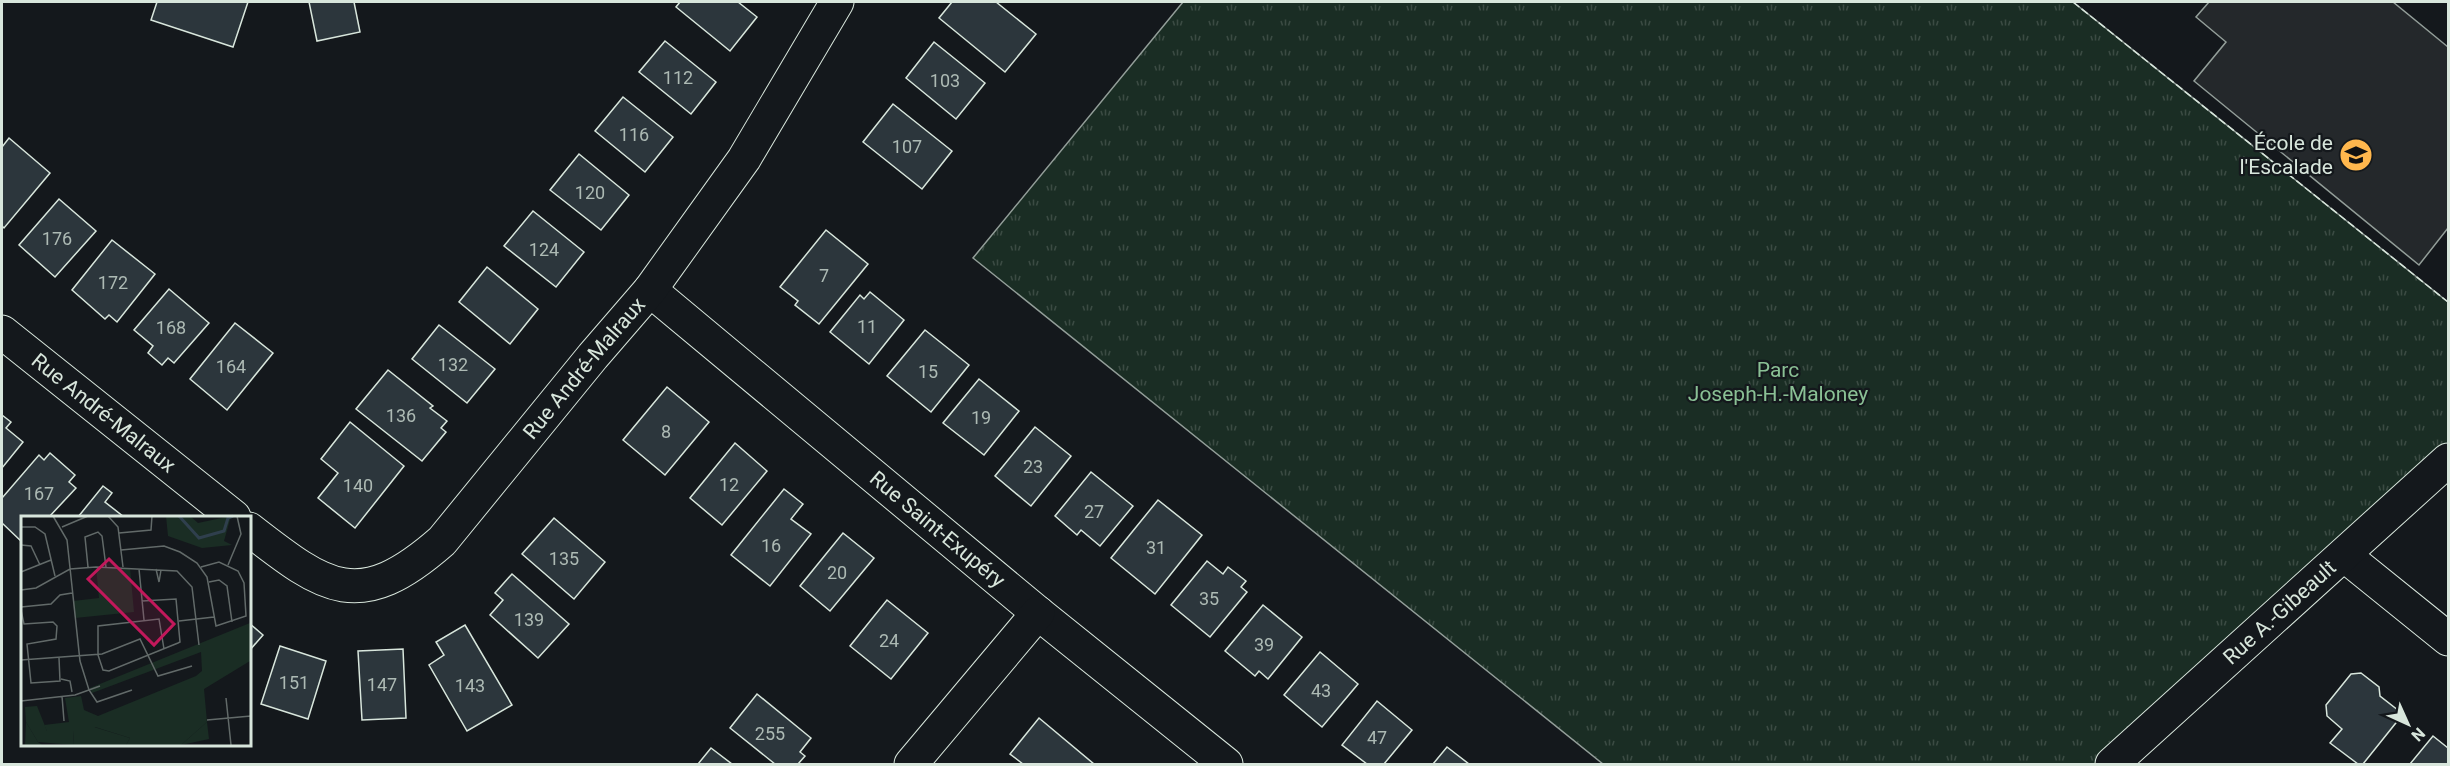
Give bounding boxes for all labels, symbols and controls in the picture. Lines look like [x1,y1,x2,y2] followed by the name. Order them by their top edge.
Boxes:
[663,67,693,88] house number: 112
[930,70,960,91] house number: 103
[619,124,649,145] house number: 116
[2240,131,2333,179] place label: École de l'Escalade
[892,136,922,157] house number: 107
[2338,137,2374,173] school or university icon: École de l'Escalade
[575,182,605,203] house number: 120
[42,228,72,249] house number: 176
[529,239,559,260] house number: 124
[819,265,829,286] house number: 7
[98,272,128,293] house number: 172
[518,293,650,444] street label: Rue André-Malraux
[857,316,877,337] house number: 11
[156,317,186,338] house number: 168
[27,349,180,478] street label: Rue André-Malraux
[438,354,468,375] house number: 132
[216,356,246,377] house number: 164
[1688,358,1868,406] park label: Parc Joseph-H.-Maloney
[918,361,938,382] house number: 15
[386,405,416,426] house number: 136
[971,407,991,428] house number: 19
[661,421,671,442] house number: 8
[1023,456,1043,477] house number: 23
[865,466,1010,592] street label: Rue Saint-Exupéry
[719,474,739,495] house number: 12
[343,475,373,496] house number: 140
[24,483,54,504] house number: 167
[1084,501,1104,522] house number: 27
[21,516,250,745] inset map
[761,535,781,556] house number: 16
[1146,537,1166,558] house number: 31
[549,548,579,569] house number: 135
[2218,555,2341,669] street label: Rue A.-Gibeault
[827,562,847,583] house number: 20
[1199,588,1219,609] house number: 35
[514,609,544,630] house number: 139
[879,630,899,651] house number: 24
[1254,634,1274,655] house number: 39
[279,672,309,693] house number: 151
[367,674,397,695] house number: 147
[455,675,485,696] house number: 143
[1311,680,1331,701] house number: 43
[2378,694,2438,754] north arrow
[755,723,785,744] house number: 255
[2408,724,2429,745] text: N
[1367,727,1387,748] house number: 47

